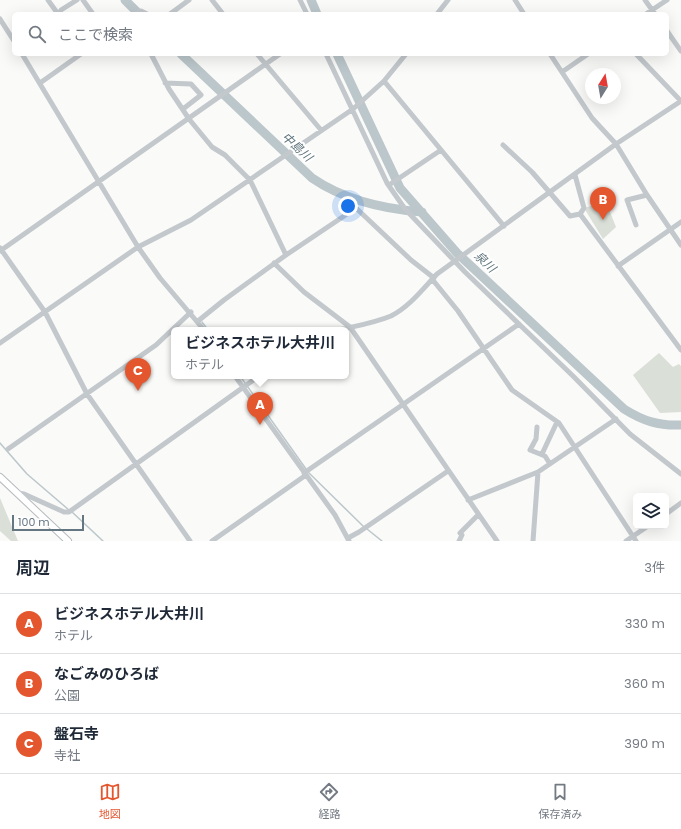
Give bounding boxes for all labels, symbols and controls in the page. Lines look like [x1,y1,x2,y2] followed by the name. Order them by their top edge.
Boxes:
[12,12,669,56] search box
[26,23,48,45] icon: search
[58,24,133,45] text: ここで検索
[585,68,621,104] north arrow
[278,128,318,166] water label: 中島川
[590,187,616,220] pin: B
[338,196,358,216] your location
[471,247,501,277] water label: 泉川
[171,327,349,379] popup
[185,332,335,353] text: ビジネスホテル大井川
[185,355,224,374] text: ホテル
[125,358,151,391] pin: C
[247,392,273,425] pin: A
[633,493,669,529] map controls
[633,493,669,529] button: layers
[12,513,84,532] scale bar
[18,514,50,530] text: 100 m
[16,556,50,580] text: 周辺
[644,558,665,577] text: 3件
[54,603,204,624] text: ビジネスホテル大井川
[24,614,34,633] text: A
[625,614,665,633] text: 330 m
[54,626,93,645] text: ホテル
[54,663,159,684] text: なごみのひろば
[25,674,33,693] text: B
[624,674,665,693] text: 360 m
[54,686,80,705] text: 公園
[54,723,99,744] text: 盤石寺
[24,734,34,753] text: C
[624,734,665,753] text: 390 m
[54,746,80,765] text: 寺社
[99,781,121,823] tab: 地図
[318,781,340,823] tab: 経路
[538,781,582,823] tab: 保存済み

